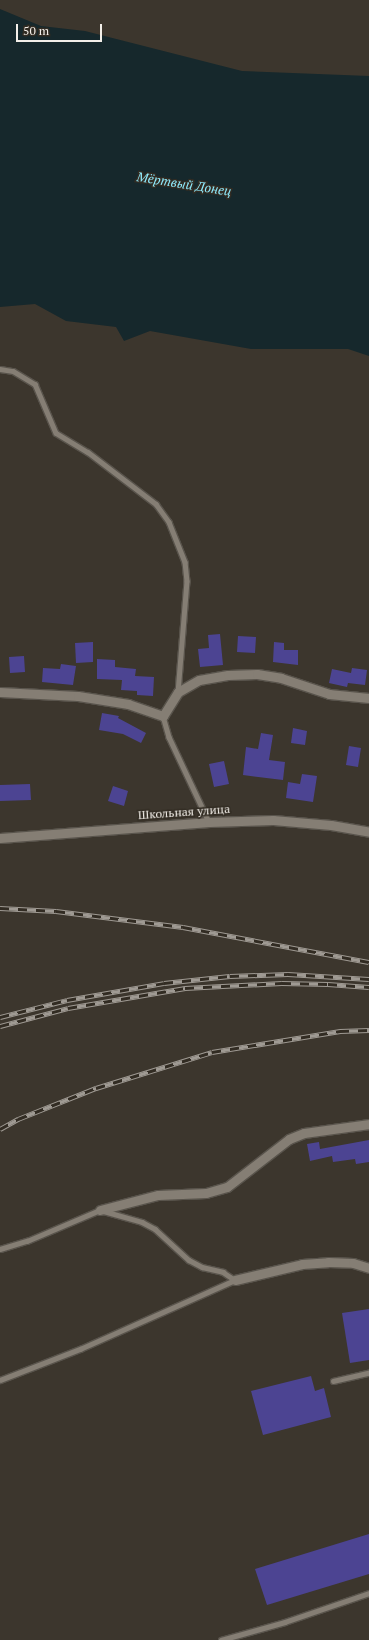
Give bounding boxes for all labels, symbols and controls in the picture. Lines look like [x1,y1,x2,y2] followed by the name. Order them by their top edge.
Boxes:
[18,16,104,42] scale bar
[23,23,49,38] text: 50 m
[136,169,232,199] water label: Мёртвый Донец
[138,802,230,822] street label: Школьная улица

